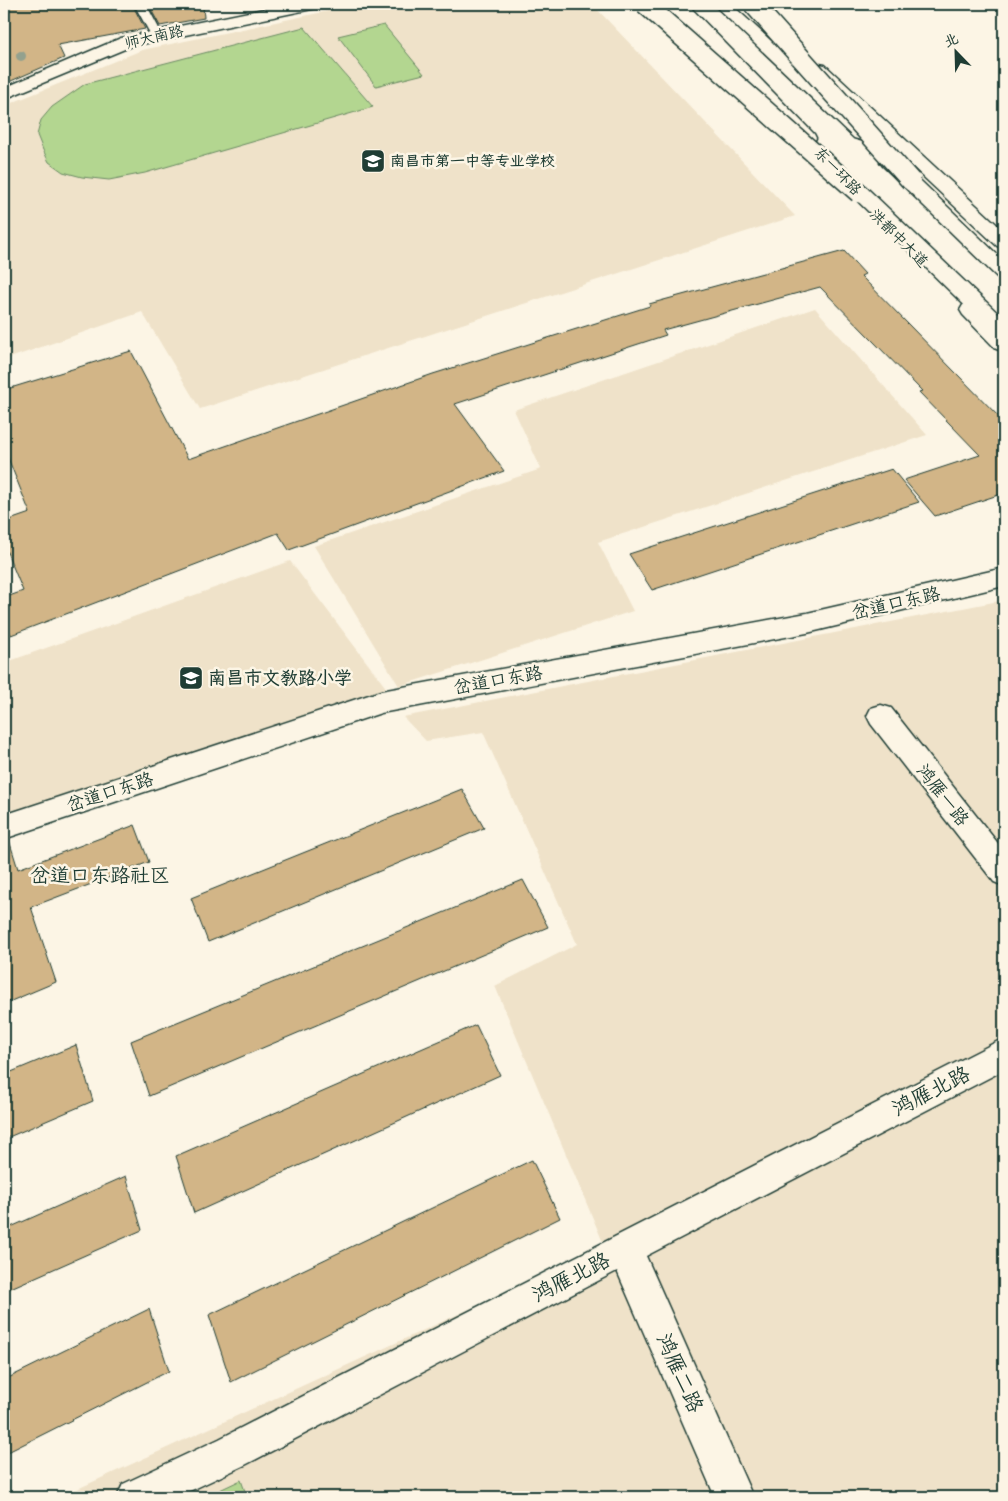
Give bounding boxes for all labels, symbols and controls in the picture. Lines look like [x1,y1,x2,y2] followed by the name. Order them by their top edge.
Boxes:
[123,22,186,54] street label: 师大南路
[930,28,980,78] north arrow
[942,32,962,53] text: 北
[809,145,864,200] street label: 东一环路
[360,148,386,174] school or university icon: 南昌市第一中等专业学校
[390,154,555,172] place label: 南昌市第一中等专业学校
[865,207,930,272] street label: 洪都中大道
[850,584,943,626] street label: 岔道口东路
[452,663,545,701] street label: 岔道口东路
[178,665,204,691] school or university icon: 南昌市文教路小学
[208,669,352,691] place label: 南昌市文教路小学
[911,761,972,831] street label: 鸿雁一路
[64,770,157,818] street label: 岔道口东路
[30,865,170,890] district label: 岔道口东路社区
[889,1062,976,1124] street label: 鸿雁北路
[529,1248,616,1310] street label: 鸿雁北路
[648,1330,707,1418] street label: 鸿雁二路

